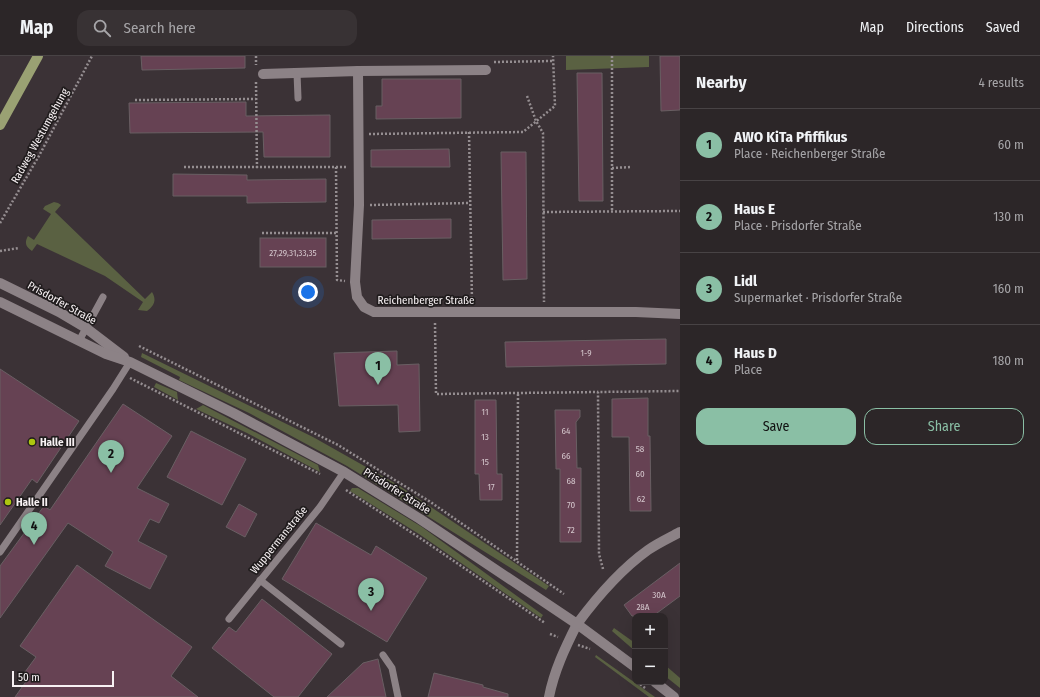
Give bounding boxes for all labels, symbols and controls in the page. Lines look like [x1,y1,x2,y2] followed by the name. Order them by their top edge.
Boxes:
[77,10,357,46] search box
[20,16,53,39] text: Map
[91,17,113,39] icon: search
[123,19,196,37] text: Search here
[860,19,884,36] text: Map
[906,19,964,36] text: Directions
[986,19,1020,36] text: Saved
[696,72,747,93] text: Nearby
[978,75,1024,90] text: 4 results
[8,86,72,186] street label: Radweg Westumgehung
[734,128,847,146] text: AWO KiTa Pfiffikus
[706,137,712,152] text: 1
[998,137,1024,152] text: 60 m
[734,146,885,161] text: Place · Reichenberger Straße
[734,200,775,218] text: Haus E
[706,209,712,224] text: 2
[993,209,1024,224] text: 130 m
[734,218,862,233] text: Place · Prisdorfer Straße
[269,248,317,258] house number: 27,29,31,33,35
[734,272,757,290] text: Lidl
[25,279,99,327] street label: Prisdorfer Straße
[706,281,712,296] text: 3
[993,281,1024,296] text: 160 m
[298,282,318,302] your location
[734,290,902,305] text: Supermarket · Prisdorfer Straße
[378,294,474,307] street label: Reichenberger Straße
[734,344,777,362] text: Haus D
[580,348,592,358] house number: 1-9
[365,352,391,385] pin: 1
[706,353,712,368] text: 4
[993,353,1024,368] text: 180 m
[734,362,762,377] text: Place
[482,407,488,417] house number: 11
[696,408,856,445] button: Save
[864,408,1024,445] button: Share
[562,426,571,436] house number: 64
[481,432,489,442] house number: 13
[40,436,75,449] place label: Halle III
[27,437,37,447] marker: Halle III
[98,440,124,473] pin: 2
[636,444,645,454] house number: 58
[562,451,571,461] house number: 66
[481,457,489,467] house number: 15
[361,465,433,517] street label: Prisdorfer Straße
[635,469,645,479] house number: 60
[567,476,576,486] house number: 68
[487,482,495,492] house number: 17
[637,494,645,504] house number: 62
[16,496,48,509] place label: Halle II
[3,497,13,507] marker: Halle II
[567,500,575,510] house number: 70
[248,504,310,576] street label: Wuppermanstraße
[21,512,47,545] pin: 4
[567,525,575,535] house number: 72
[358,578,384,611] pin: 3
[652,590,666,600] house number: 30A
[636,602,650,612] house number: 28A
[632,613,668,685] map controls
[632,613,668,649] button: +
[632,649,668,685] button: −
[12,669,114,688] scale bar
[18,671,40,684] text: 50 m

